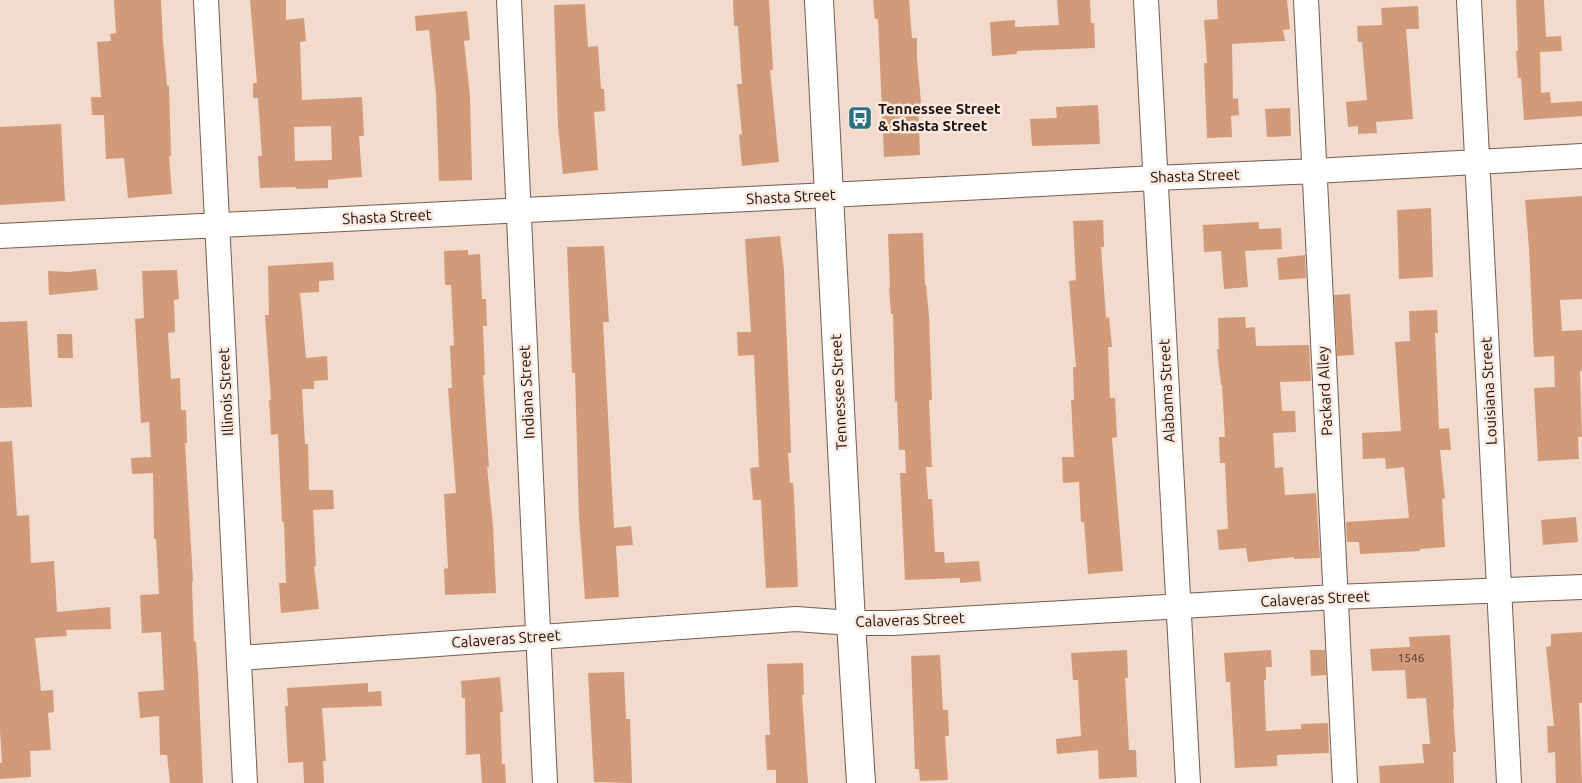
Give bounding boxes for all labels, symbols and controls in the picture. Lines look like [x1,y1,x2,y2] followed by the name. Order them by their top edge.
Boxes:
[878,100,1001,134] place label: Tennessee Street & Shasta Street
[847,105,873,131] bus stop icon: Tennessee Street & Shasta Street
[1150,165,1240,186] street label: Shasta Street
[746,186,836,207] street label: Shasta Street
[342,206,432,227] street label: Shasta Street
[827,333,850,451] street label: Tennessee Street
[1477,337,1500,445] street label: Louisiana Street
[1155,339,1178,443] street label: Alabama Street
[516,344,537,439] street label: Indiana Street
[1314,346,1335,436] street label: Packard Alley
[215,347,236,436] street label: Illinois Street
[1260,587,1370,610] street label: Calaveras Street
[855,609,965,630] street label: Calaveras Street
[451,626,561,651] street label: Calaveras Street
[1397,651,1425,664] house number: 1546

